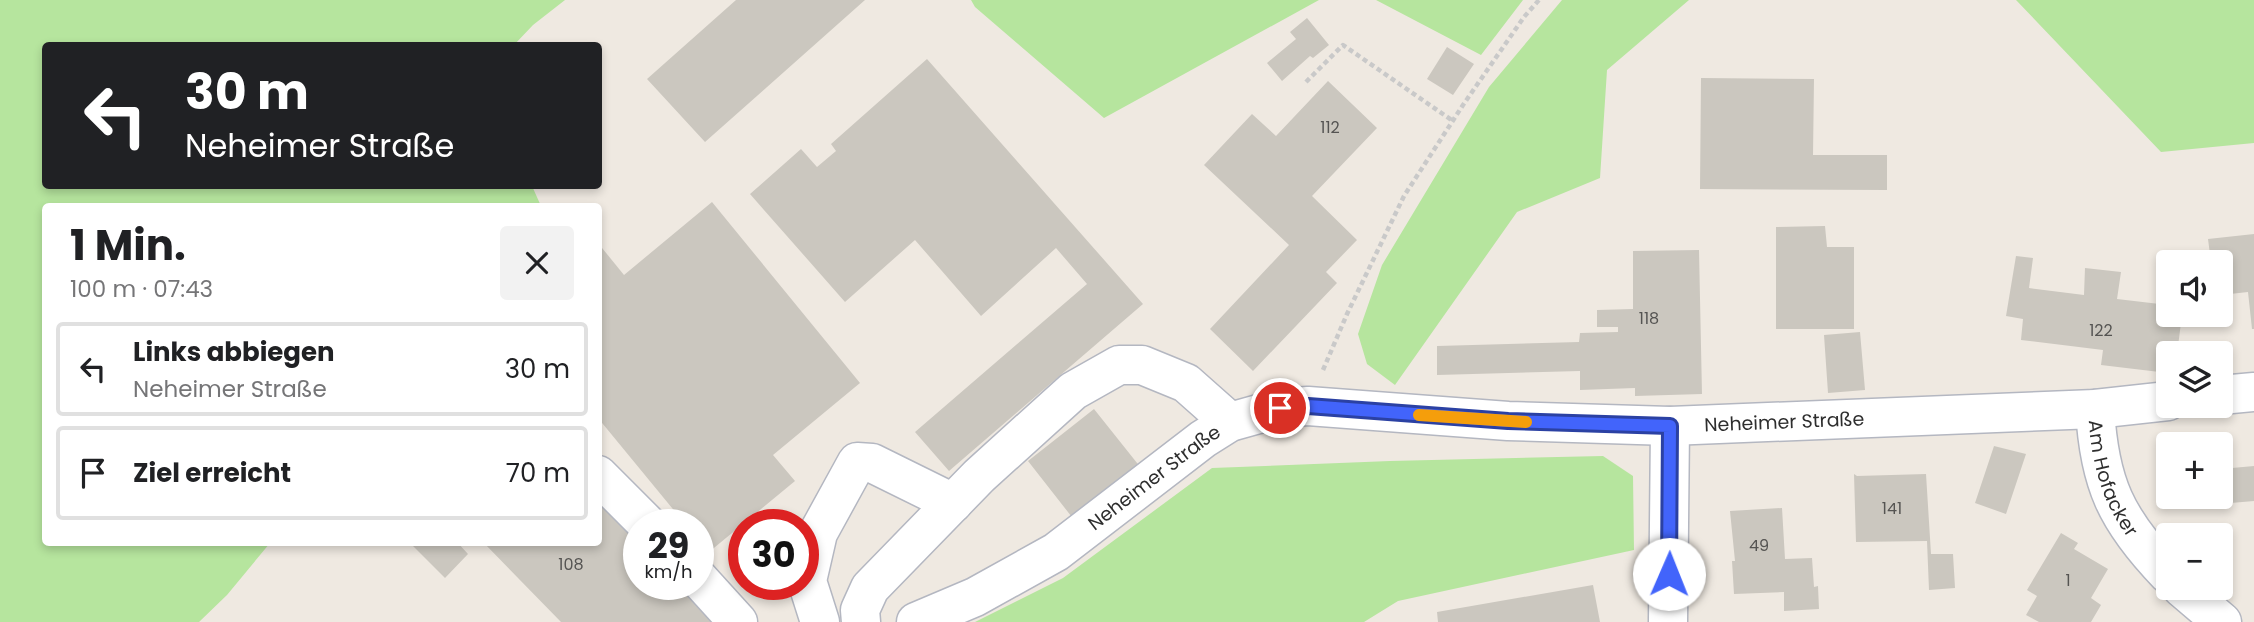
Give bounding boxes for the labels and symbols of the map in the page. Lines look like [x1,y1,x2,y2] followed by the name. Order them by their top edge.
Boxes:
[1320,116,1340,139] house number: 112
[1639,307,1659,330] house number: 118
[2089,319,2113,342] house number: 122
[1250,378,1310,438] pin
[1704,405,1865,439] street label: Neheimer Straße
[1082,418,1226,537] street label: Neheimer Straße
[2082,419,2145,542] street label: Am Hofacker
[1882,497,1902,520] house number: 141
[728,509,819,600] speed limit sign: 30
[1749,534,1769,557] house number: 49
[1632,537,1706,611] position arrow
[558,553,584,576] house number: 108
[2065,569,2071,592] house number: 1

